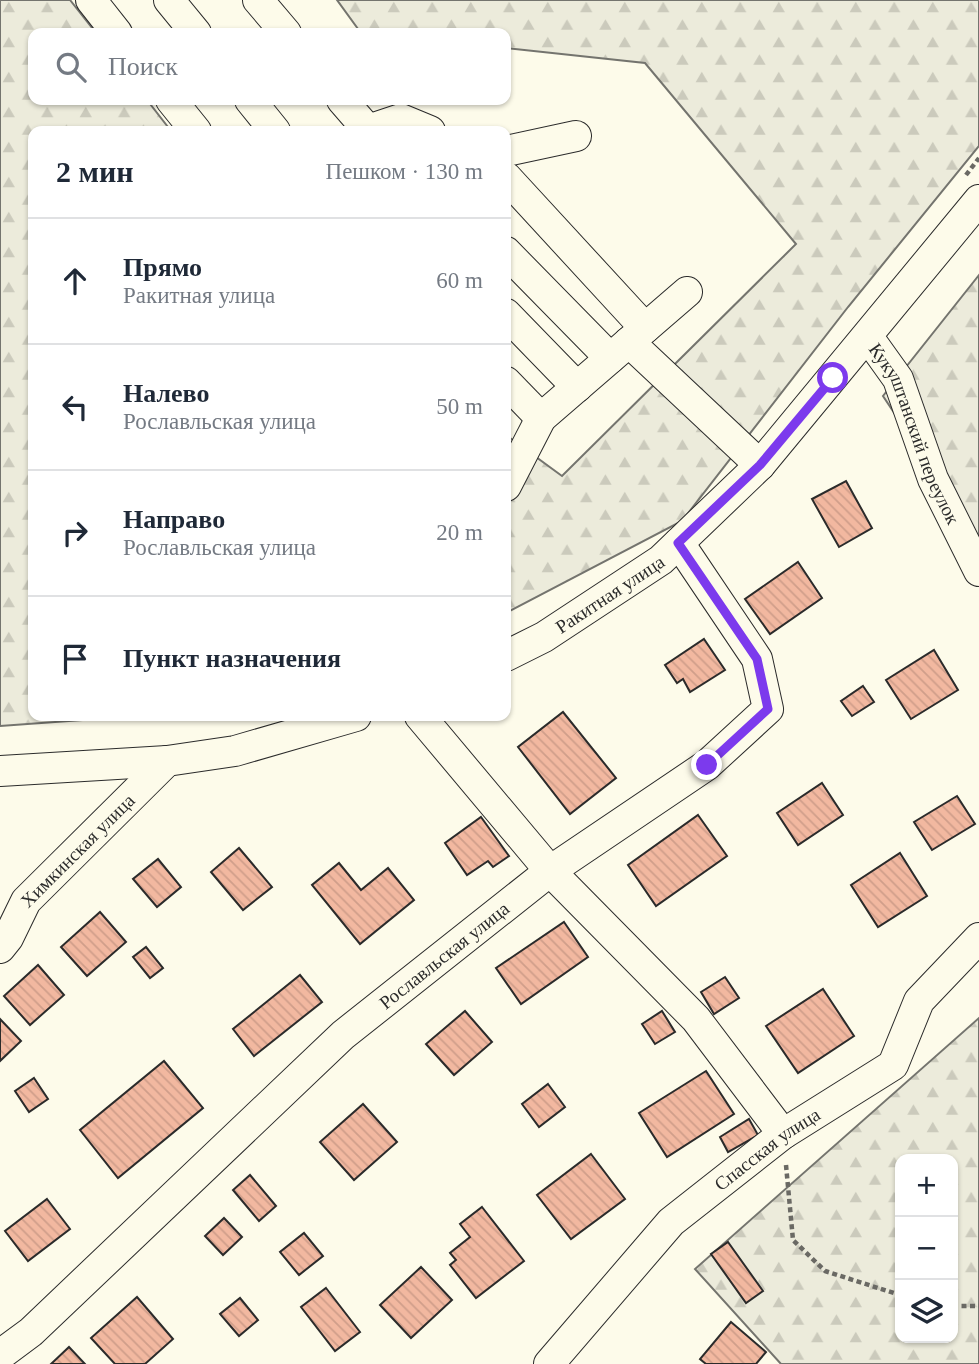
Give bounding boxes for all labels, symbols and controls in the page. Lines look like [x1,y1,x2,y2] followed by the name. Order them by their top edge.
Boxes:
[28,28,511,105] search box
[52,48,90,86] icon: search
[108,52,178,81] text: Поиск
[56,155,134,188] text: 2 мин
[326,159,483,184] text: Пешком · 130 m
[123,253,202,282] text: Прямо
[56,262,94,300] icon: ahead
[436,268,483,293] text: 60 m
[123,283,275,308] text: Ракитная улица
[865,339,964,528] street label: Кукуштанский переулок
[817,362,848,393] route start
[123,379,209,408] text: Налево
[56,388,94,426] icon: left
[436,394,483,419] text: 50 m
[123,409,316,434] text: Рославльская улица
[123,505,225,534] text: Направо
[56,514,94,552] icon: right
[436,520,483,545] text: 20 m
[123,535,316,560] text: Рославльская улица
[552,551,669,638] street label: Ракитная улица
[56,640,94,678] icon: arrive
[123,644,341,673] text: Пункт назначения
[691,749,722,780] route end
[16,789,139,912] street label: Химкинская улица
[375,897,514,1013] street label: Рославльская улица
[710,1103,824,1195] street label: Спасская улица
[895,1154,958,1343] map controls
[895,1154,958,1217] button: +
[895,1217,958,1280] button: −
[895,1280,958,1343] button: layers

